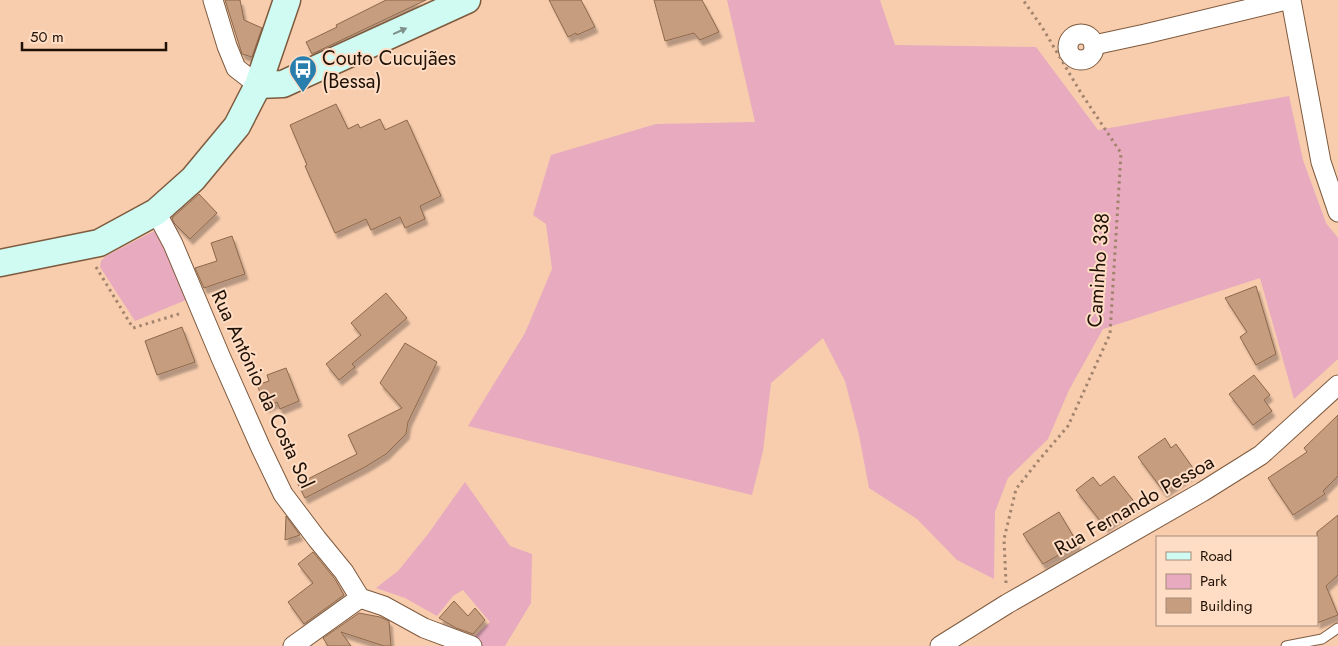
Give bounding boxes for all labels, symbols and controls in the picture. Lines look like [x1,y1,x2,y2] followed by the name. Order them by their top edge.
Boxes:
[22,20,166,52] scale bar
[30,26,64,48] text: 50 m
[393,27,407,35] one-way arrow
[322,44,456,96] place label: Couto Cucujães (Bessa)
[288,54,318,93] bus stop icon: Couto Cucujães (Bessa)
[1080,212,1117,328] street label: Caminho 338
[204,285,321,493] street label: Rua António da Costa Sol
[1049,448,1220,563] street label: Rua Fernando Pessoa
[1156,536,1318,626] legend
[1200,545,1232,567] text: Road
[1200,570,1227,592] text: Park
[1200,595,1252,617] text: Building

